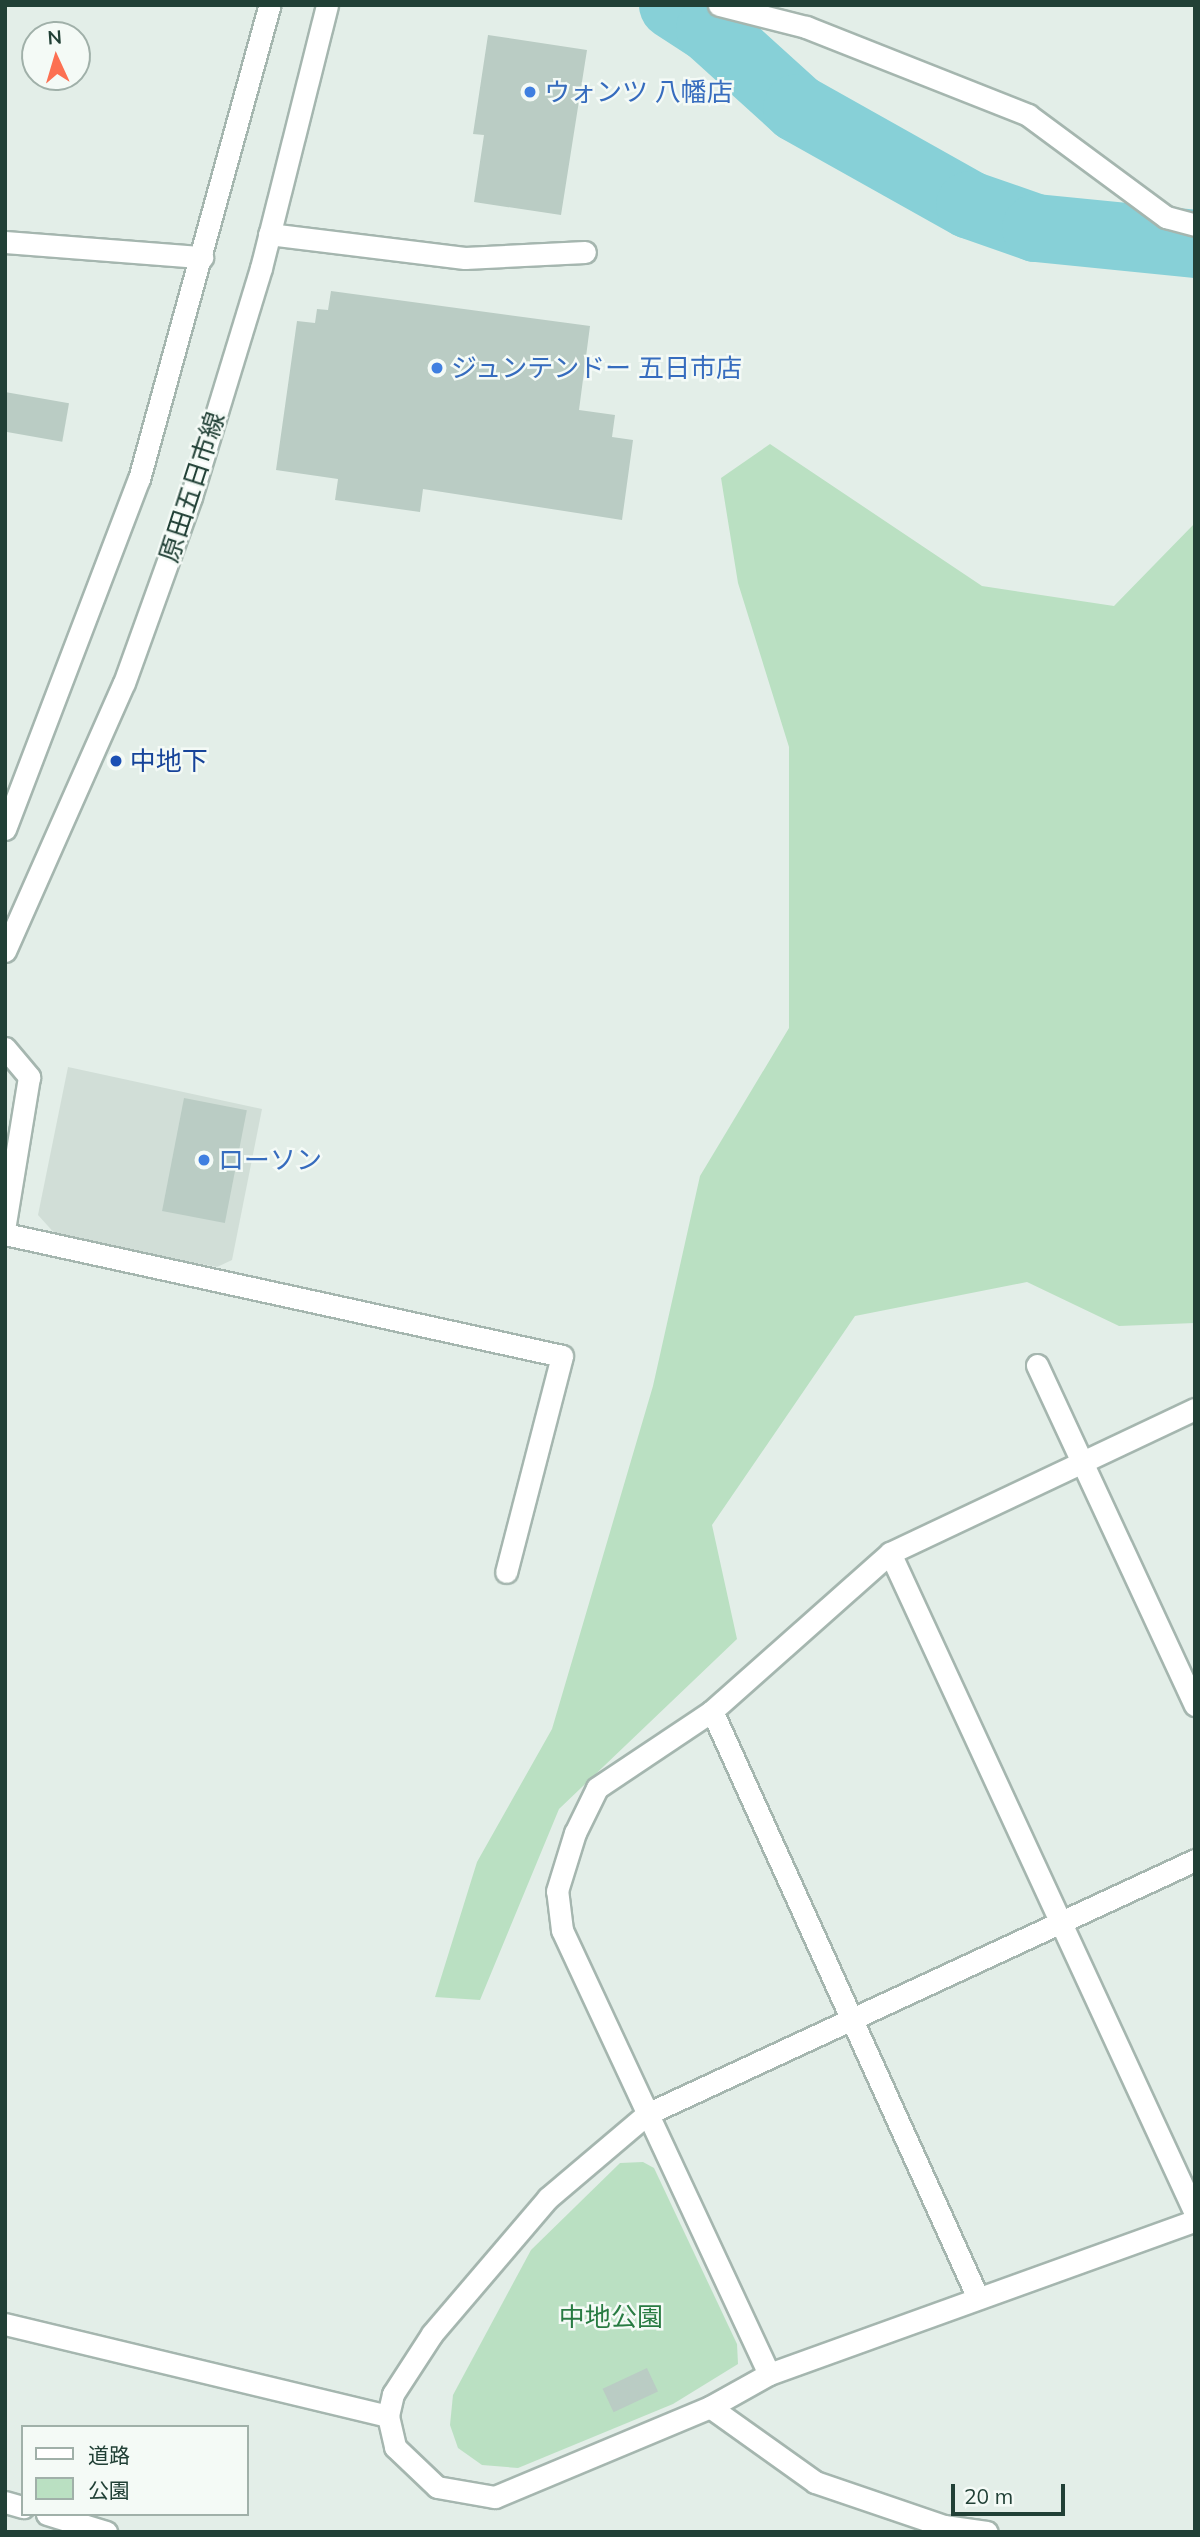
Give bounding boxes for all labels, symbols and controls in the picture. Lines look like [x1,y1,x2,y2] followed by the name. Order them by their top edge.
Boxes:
[21,21,91,91] north arrow
[47,25,63,50] text: N
[544,76,733,108] place label: ウォンツ 八幡店
[522,84,538,100] marker: ウォンツ 八幡店
[451,352,744,384] place label: ジュンテンドー 五日市店
[429,360,445,376] marker: ジュンテンドー 五日市店
[153,408,231,566] street label: 原田五日市線
[130,745,208,777] place label: 中地下
[108,753,124,769] marker: 中地下
[218,1144,322,1176] place label: ローソン
[196,1152,212,1168] marker: ローソン
[559,2301,663,2333] park label: 中地公園
[21,2425,248,2516] legend
[88,2442,130,2468] text: 道路
[955,2470,1069,2514] scale bar
[88,2477,130,2503] text: 公園
[964,2483,1013,2509] text: 20 m

